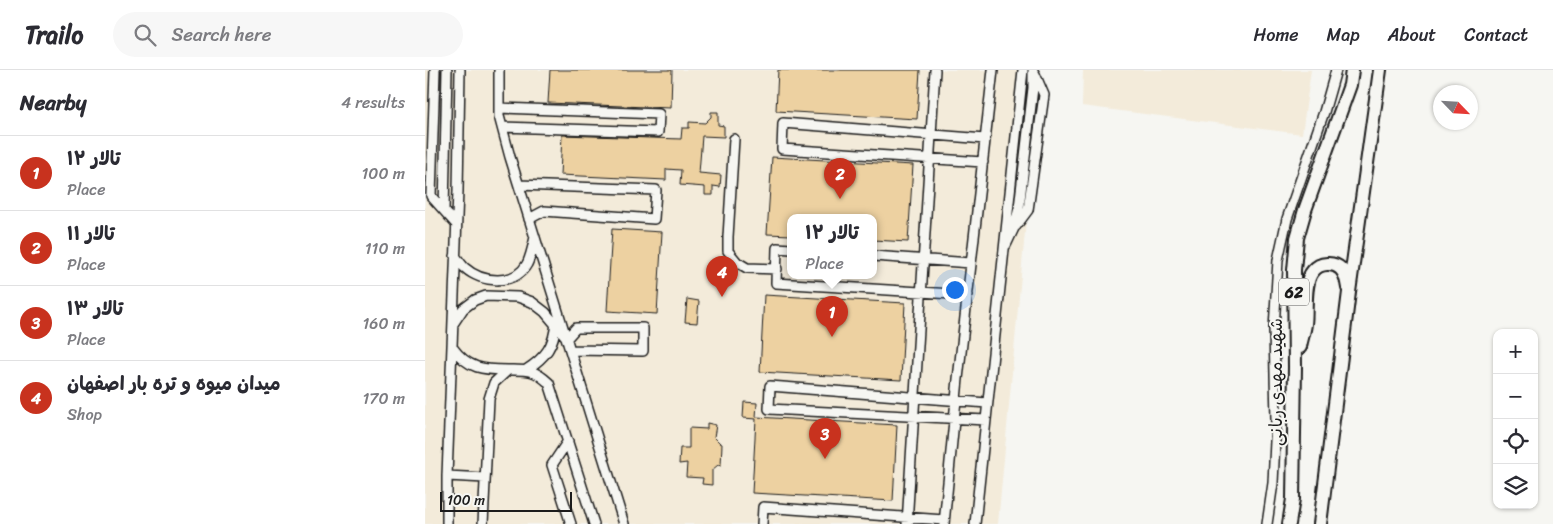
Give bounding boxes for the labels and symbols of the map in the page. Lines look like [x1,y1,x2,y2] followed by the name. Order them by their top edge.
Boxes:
[1433,85,1478,130] north arrow
[824,158,856,199] pin: 2
[706,256,738,297] pin: 4
[942,277,968,303] your location
[1279,278,1309,306] road number: 62
[816,296,848,337] pin: 1
[1260,318,1292,446] street label: شهید مهدی ربانی
[809,418,841,459] pin: 3
[440,489,573,512] scale bar

